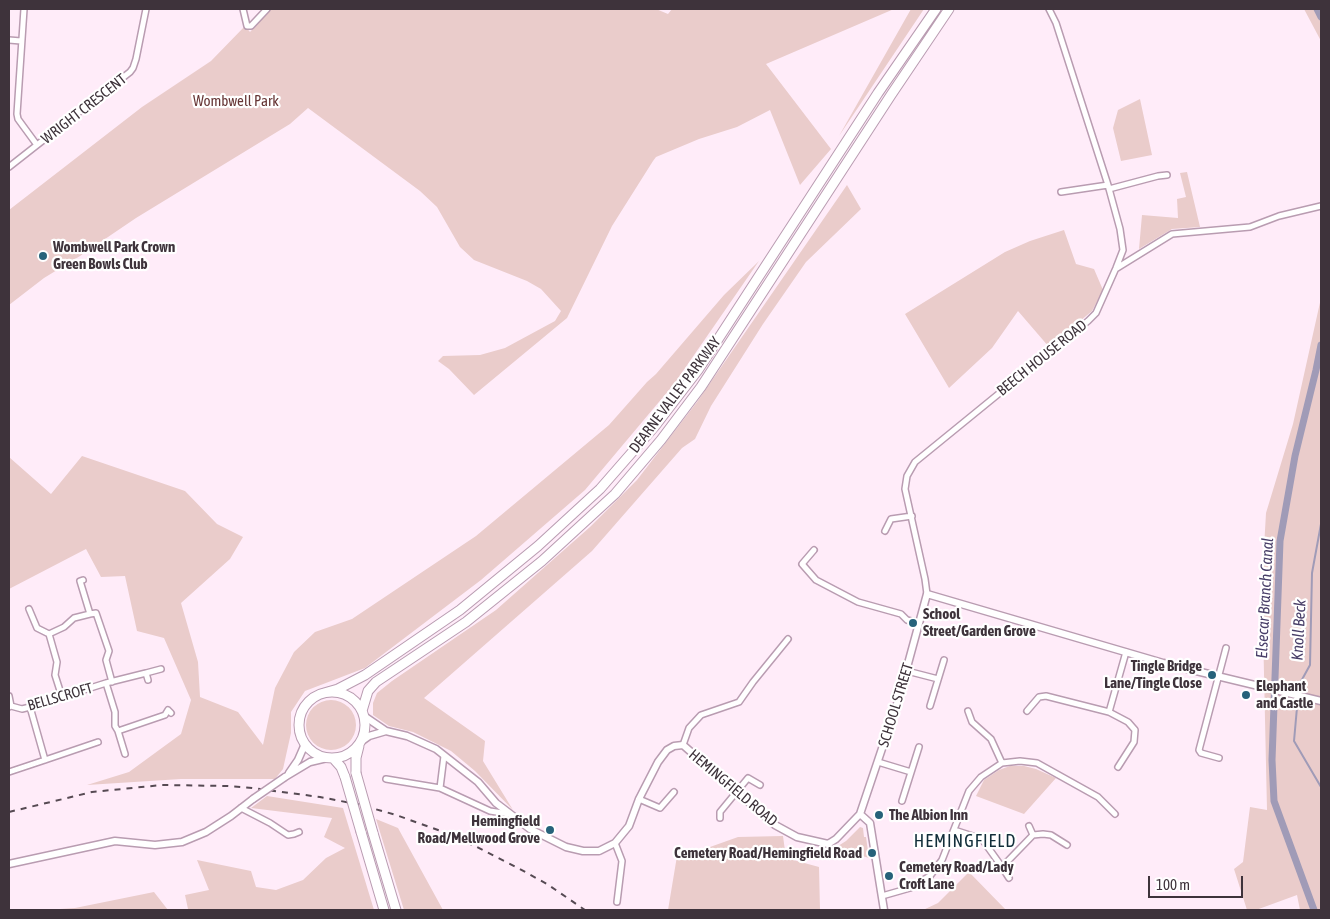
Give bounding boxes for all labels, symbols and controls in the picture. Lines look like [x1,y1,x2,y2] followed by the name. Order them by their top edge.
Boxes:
[38,70,130,148] street label: WRIGHT CRESCENT
[193,92,279,110] park label: Wombwell Park
[53,238,175,273] place label: Wombwell Park Crown Green Bowls Club
[37,250,49,262] marker: Wombwell Park Crown Green Bowls Club
[993,316,1091,400] street label: BEECH HOUSE ROAD
[625,333,725,457] street label: DEARNE VALLEY PARKWAY
[1252,537,1278,659] water label: Elsecar Branch Canal
[1288,599,1310,661] water label: Knoll Beck
[923,605,1036,640] place label: School Street/Garden Grove
[907,617,919,629] marker: School Street/Garden Grove
[1104,657,1202,692] place label: Tingle Bridge Lane/Tingle Close
[875,661,917,749] street label: SCHOOL STREET
[1206,669,1218,681] marker: Tingle Bridge Lane/Tingle Close
[1256,677,1313,712] place label: Elephant and Castle
[25,679,95,715] street label: BELLSCROFT
[1240,689,1252,701] marker: Elephant and Castle
[685,746,781,830] street label: HEMINGFIELD ROAD
[889,806,968,824] place label: The Albion Inn
[873,809,885,821] marker: The Albion Inn
[417,812,540,847] place label: Hemingfield Road/Mellwood Grove
[544,824,556,836] marker: Hemingfield Road/Mellwood Grove
[912,830,1018,852] district label: HEMINGFIELD
[674,844,862,862] place label: Cemetery Road/Hemingfield Road
[866,847,878,859] marker: Cemetery Road/Hemingfield Road
[899,858,1014,893] place label: Cemetery Road/Lady Croft Lane
[1150,866,1245,898] scale bar
[883,870,895,882] marker: Cemetery Road/Lady Croft Lane
[1156,876,1190,893] text: 100 m

